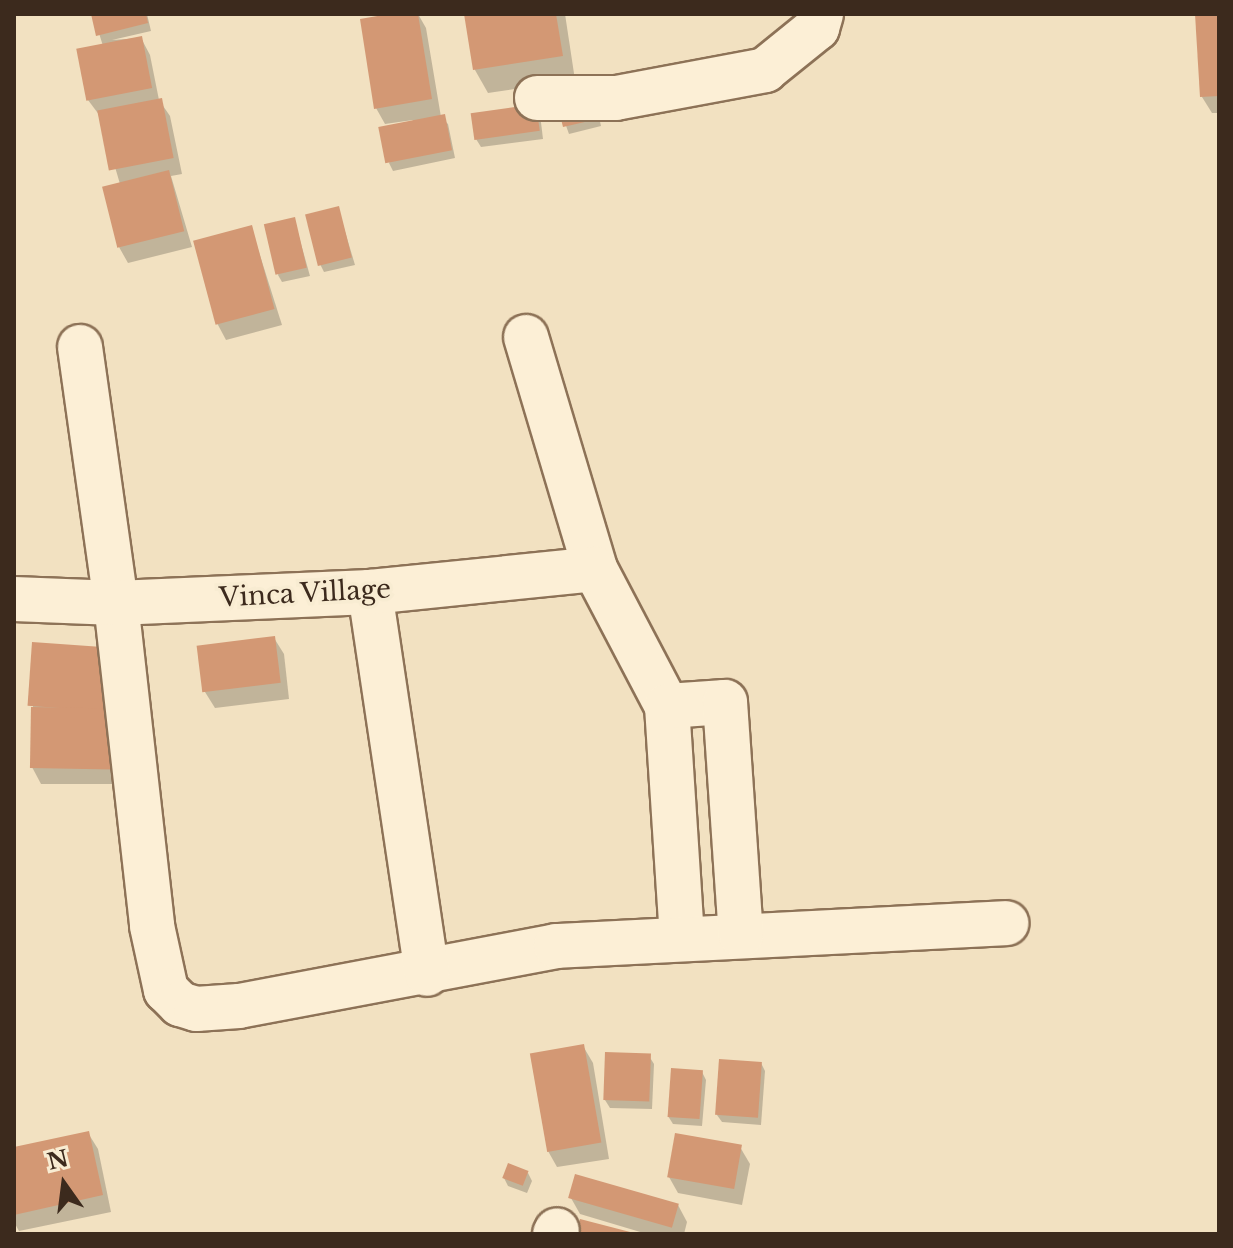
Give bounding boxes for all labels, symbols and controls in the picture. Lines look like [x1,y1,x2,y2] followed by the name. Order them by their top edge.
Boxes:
[218,574,392,614] street label: Vinca Village
[24,1144,104,1224] north arrow
[45,1145,71,1176] text: N

